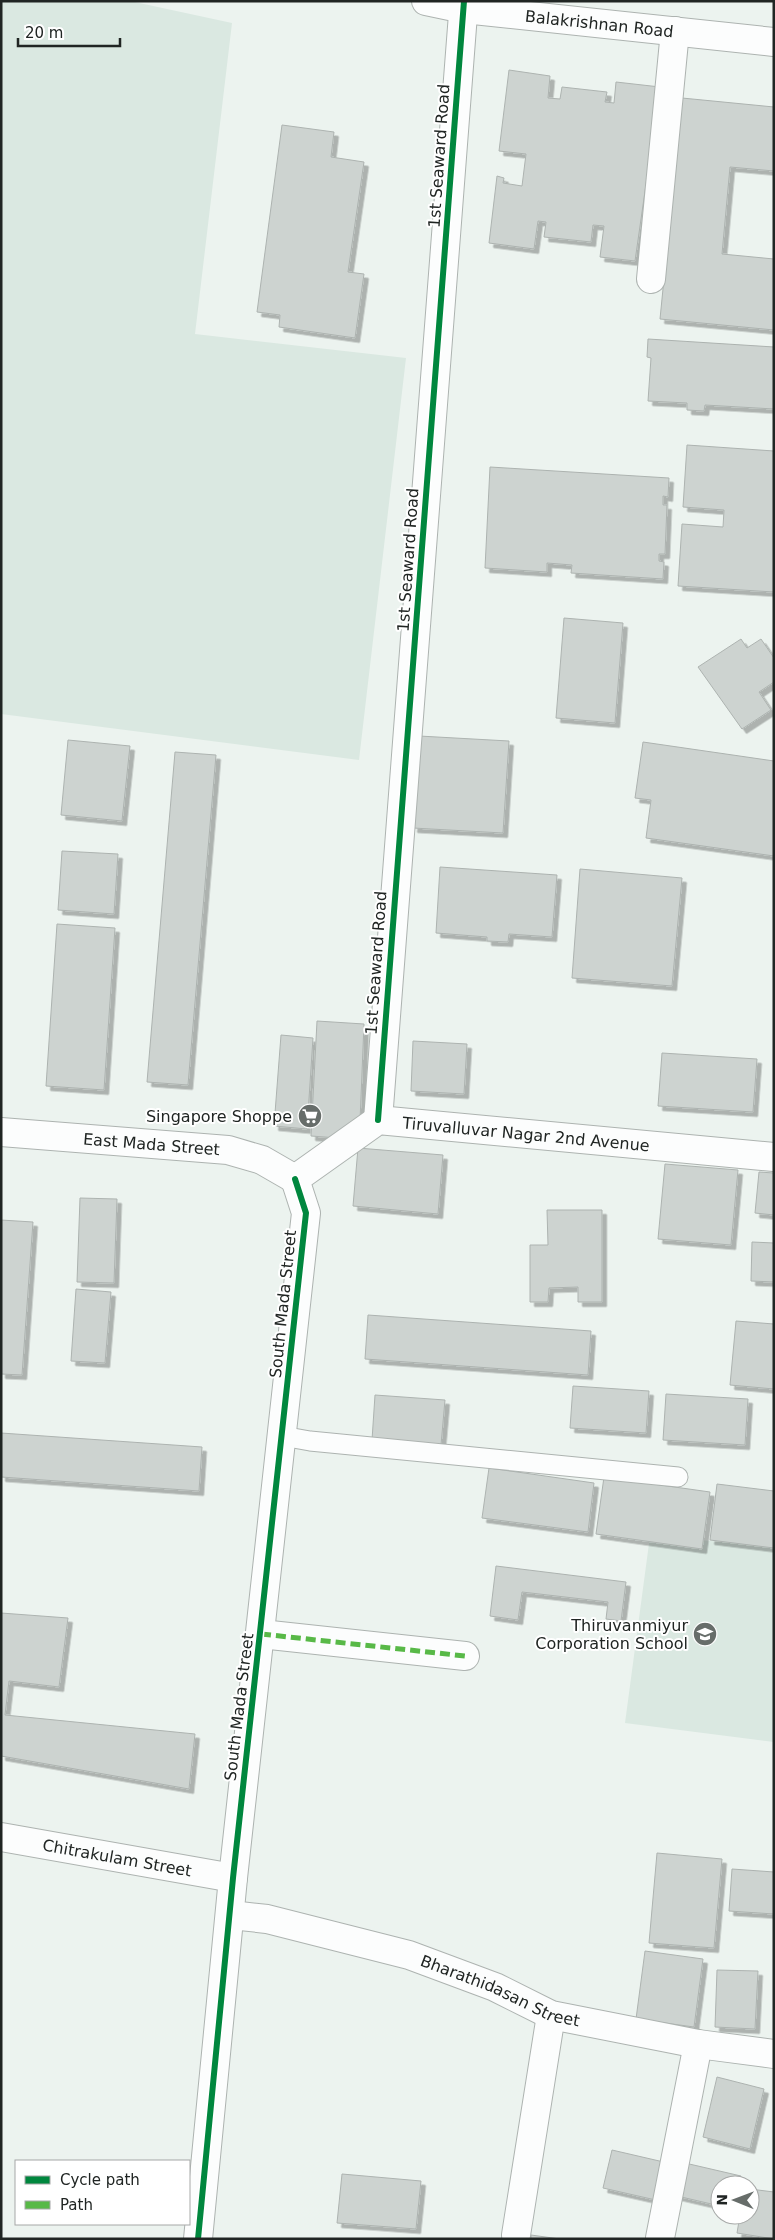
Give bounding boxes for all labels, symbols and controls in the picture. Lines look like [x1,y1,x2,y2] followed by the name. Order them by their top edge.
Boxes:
[524,6,675,41] street label: Balakrishnan Road
[18,15,120,47] scale bar
[25,24,63,42] text: 20 m
[424,83,454,229] street label: 1st Seaward Road
[393,487,423,633] street label: 1st Seaward Road
[361,890,391,1036] street label: 1st Seaward Road
[297,1103,323,1129] supermarket icon: Singapore Shoppe
[146,1107,292,1126] place label: Singapore Shoppe
[401,1113,651,1155] street label: Tiruvalluvar Nagar 2nd Avenue
[83,1129,221,1159] street label: East Mada Street
[266,1229,300,1379] street label: South Mada Street
[535,1616,688,1653] place label: Thiruvanmiyur Corporation School
[692,1621,718,1647] school or university icon: Thiruvanmiyur Corporation School
[221,1632,257,1782] street label: South Mada Street
[41,1835,193,1880] street label: Chitrakulam Street
[418,1951,581,2030] street label: Bharathidasan Street
[15,2160,190,2225] legend
[60,2171,140,2189] text: Cycle path
[710,2175,760,2225] north arrow
[714,2194,730,2206] text: N
[60,2196,93,2214] text: Path

